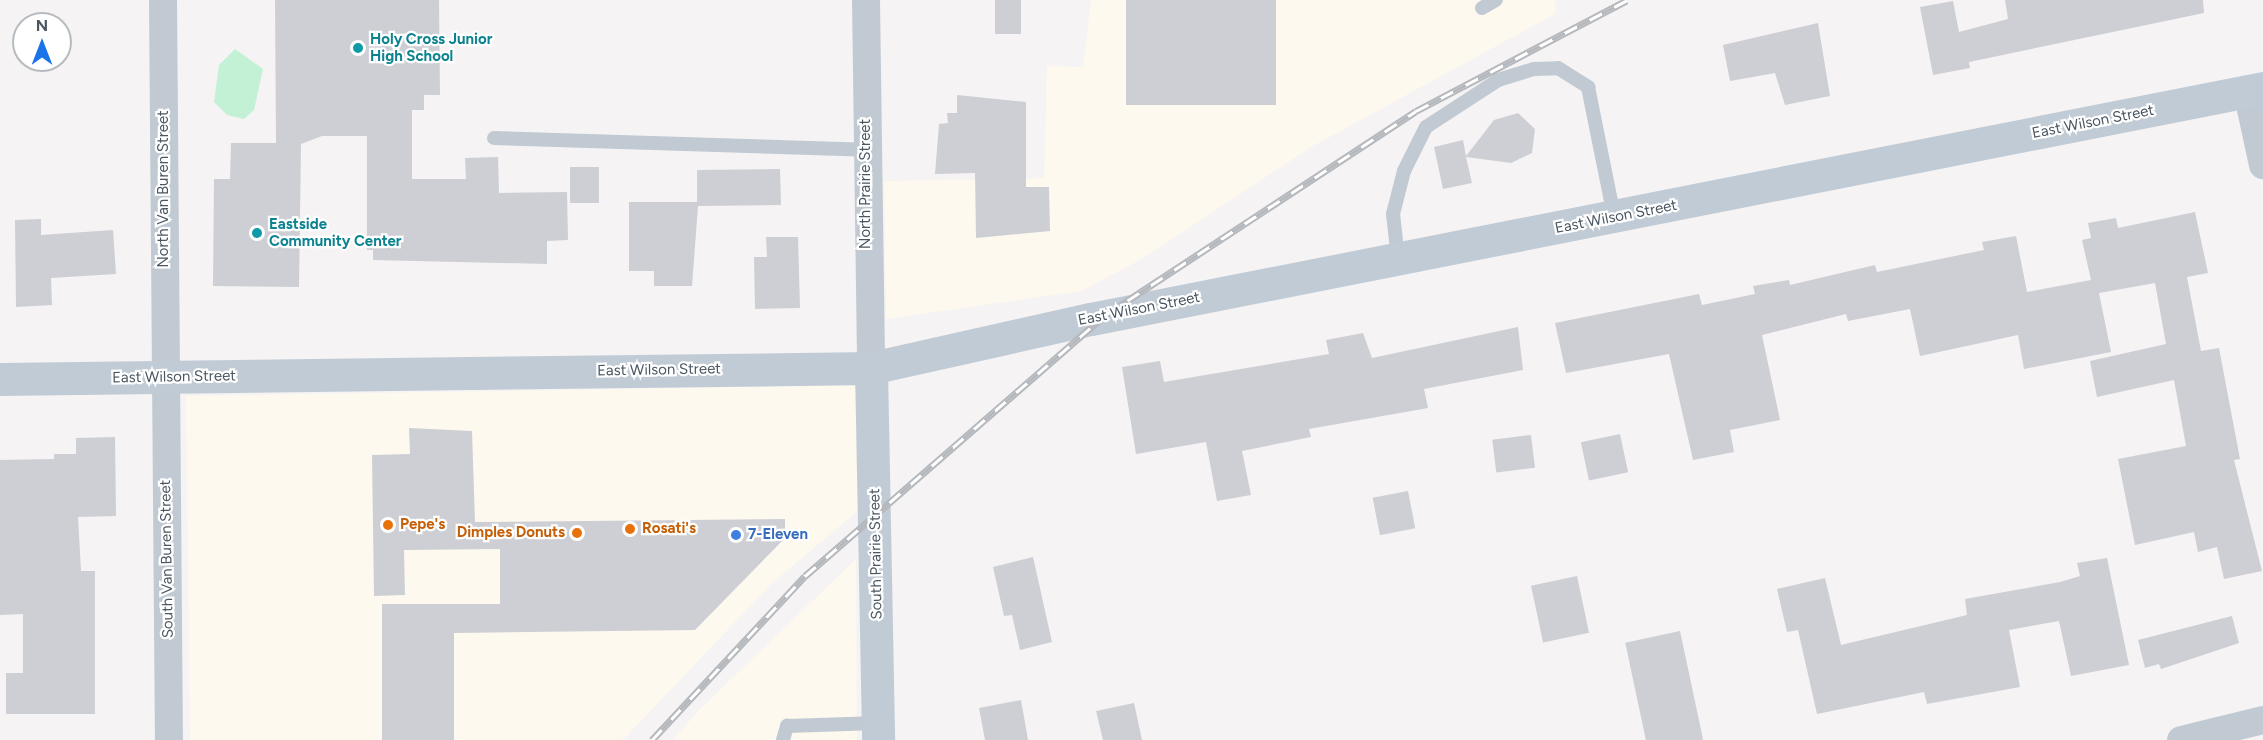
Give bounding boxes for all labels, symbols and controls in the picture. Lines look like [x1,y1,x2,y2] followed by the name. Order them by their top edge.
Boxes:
[12,12,72,72] north arrow
[36,16,48,35] text: N
[370,30,492,65] place label: Holy Cross Junior High School
[351,41,365,55] marker: Holy Cross Junior High School
[2031,101,2155,143] street label: East Wilson Street
[155,110,173,268] street label: North Van Buren Street
[857,119,875,249] street label: North Prairie Street
[1554,196,1678,238] street label: East Wilson Street
[269,215,402,250] place label: Eastside Community Center
[250,226,264,240] marker: Eastside Community Center
[1077,288,1201,330] street label: East Wilson Street
[597,360,721,380] street label: East Wilson Street
[112,367,236,387] street label: East Wilson Street
[157,480,177,638] street label: South Van Buren Street
[866,488,886,620] street label: South Prairie Street
[400,516,445,534] place label: Pepe's
[381,518,395,532] marker: Pepe's
[642,520,696,538] place label: Rosati's
[623,522,637,536] marker: Rosati's
[457,524,565,542] place label: Dimples Donuts
[570,526,584,540] marker: Dimples Donuts
[748,526,808,544] place label: 7-Eleven
[729,528,743,542] marker: 7-Eleven

